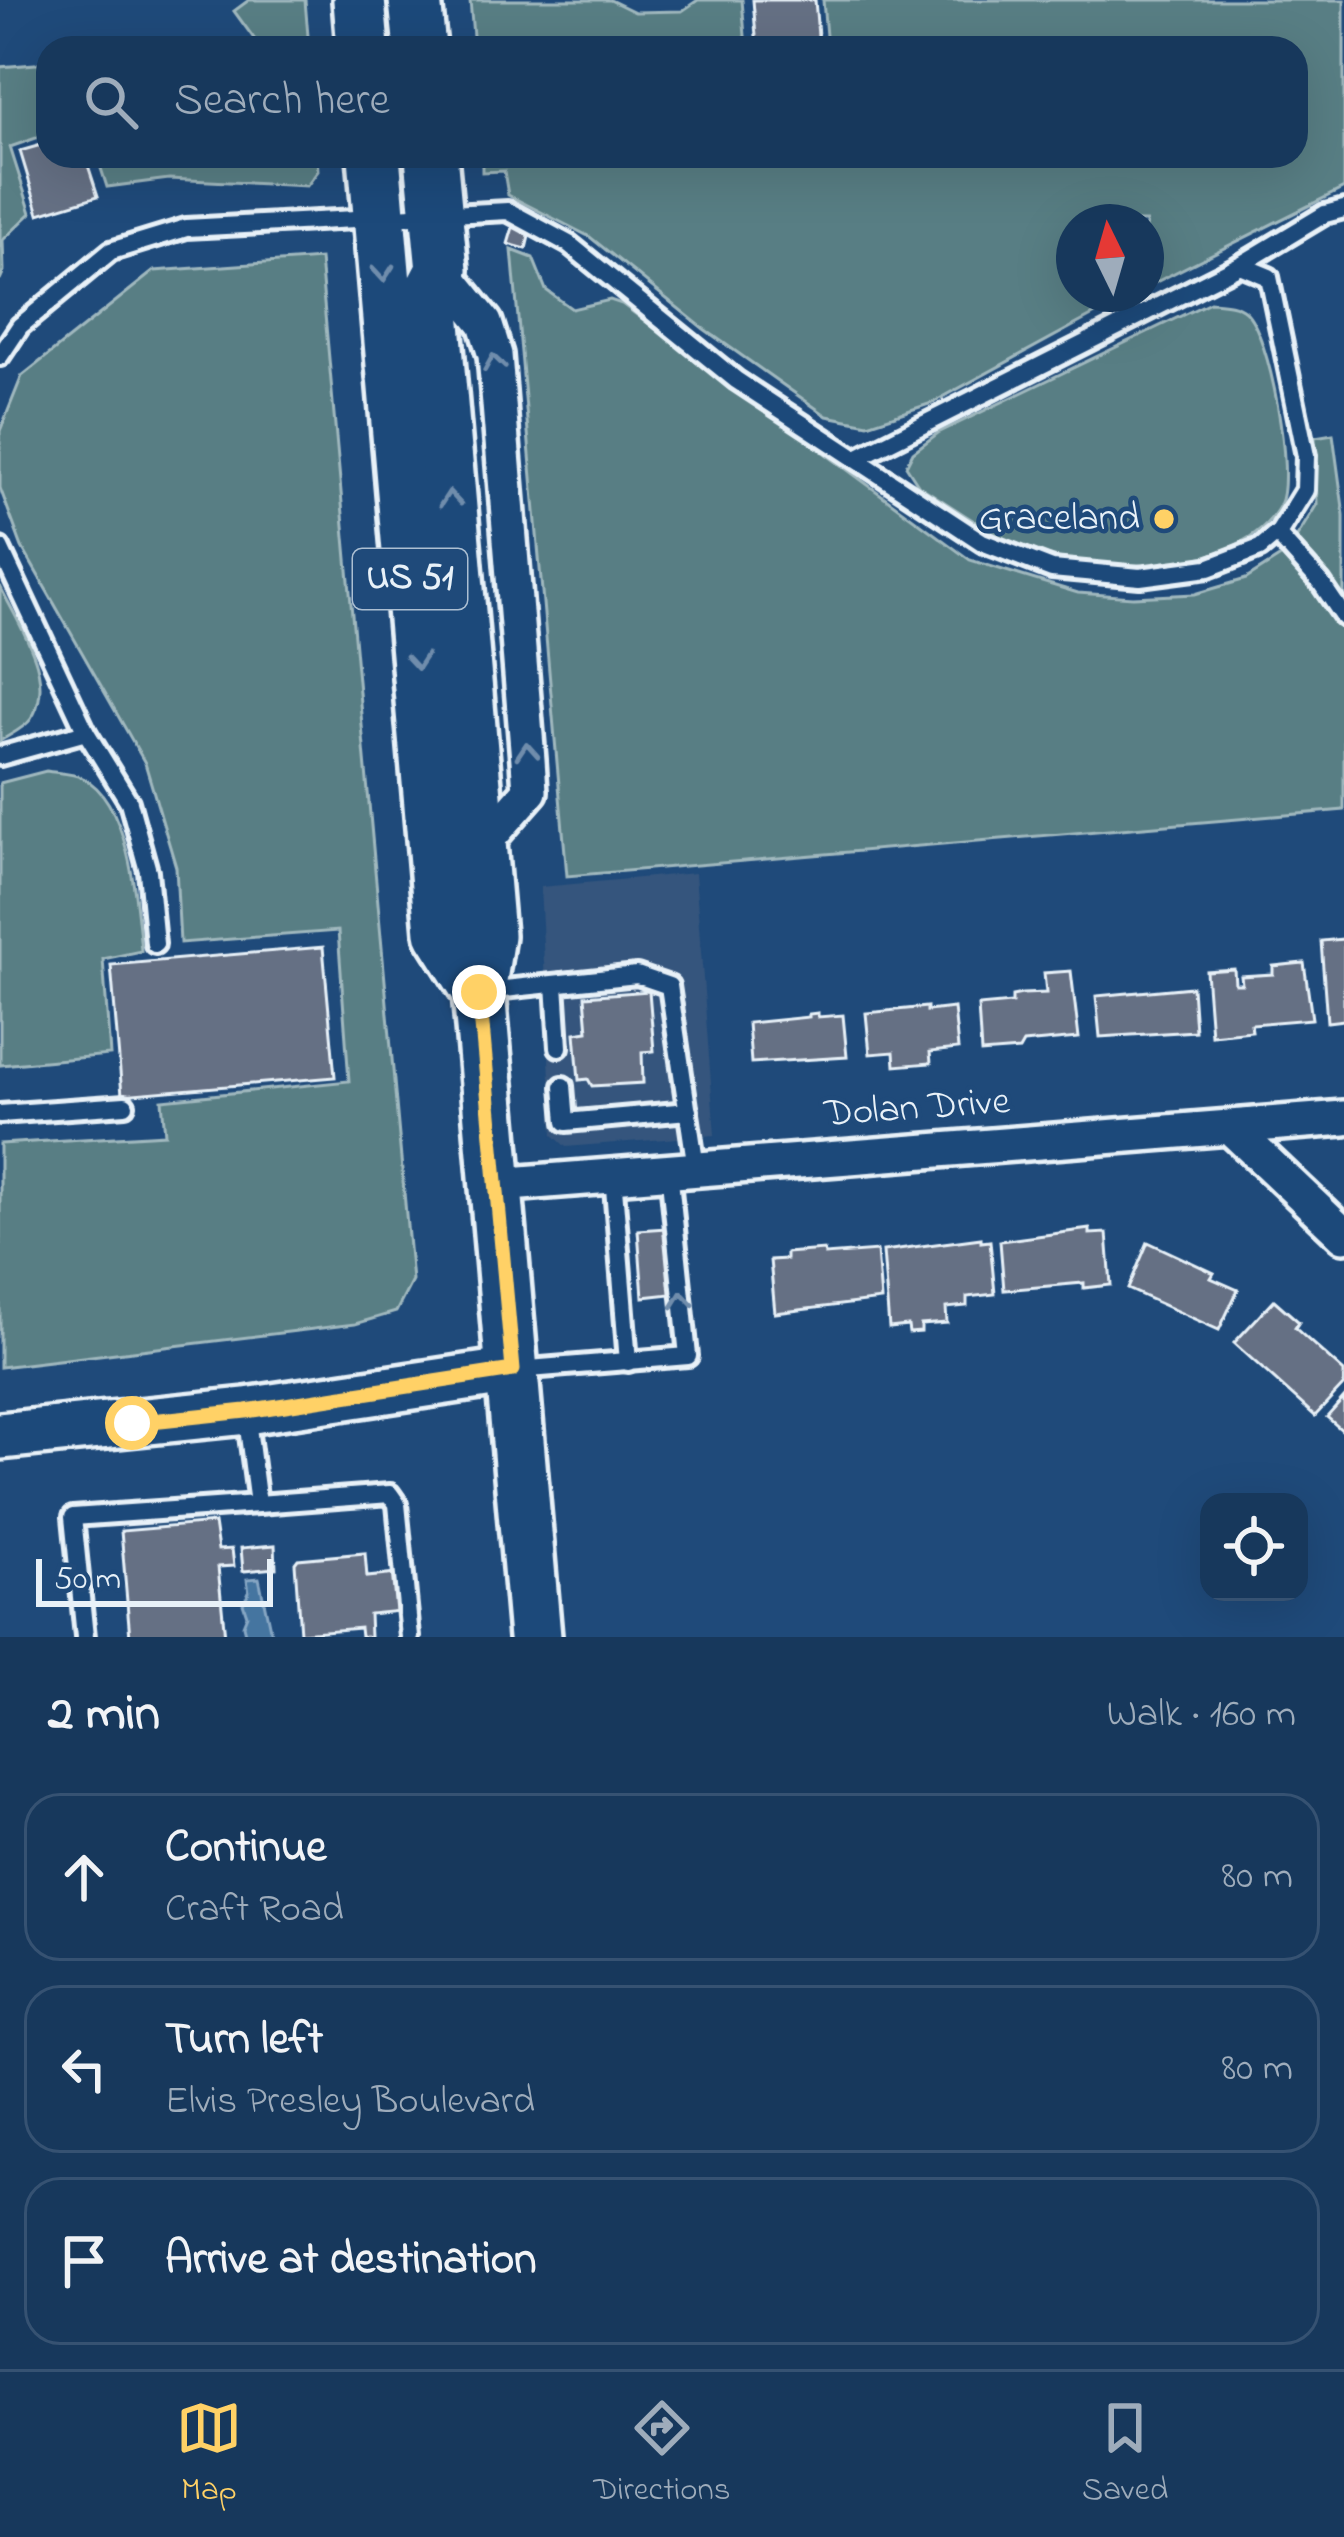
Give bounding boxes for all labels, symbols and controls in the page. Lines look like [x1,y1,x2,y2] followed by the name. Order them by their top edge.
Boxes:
[36,36,1308,168] search box
[78,69,144,135] icon: search
[174,69,390,135] text: Search here
[1056,204,1164,312] north arrow
[370,264,396,283] one-way arrow
[482,353,508,372] one-way arrow
[437,489,463,508] one-way arrow
[979,491,1140,548] place label: Graceland
[1151,506,1177,532] marker: Graceland
[353,549,467,609] road number: US 51
[404,652,429,671] one-way arrow
[515,741,540,760] one-way arrow
[452,965,506,1019] route end
[821,1074,1012,1144] street label: Dolan Drive
[670,1290,695,1309] one-way arrow
[105,1396,159,1450] route start
[1200,1493,1308,1601] map controls
[1200,1493,1308,1601] button: locate
[36,1553,273,1606] scale bar
[54,1556,121,1604] text: 50 m
[48,1678,160,1753] text: 2 min
[1107,1687,1296,1744] text: Walk · 160 m
[165,1816,326,1882] text: Continue
[51,1844,117,1910] icon: ahead
[1222,1849,1293,1906] text: 80 m
[165,1882,344,1939] text: Craft Road
[165,2008,323,2074] text: Turn left
[51,2036,117,2102] icon: left
[1222,2041,1293,2098] text: 80 m
[165,2074,535,2131] text: Elvis Presley Boulevard
[51,2228,117,2294] icon: arrive
[165,2228,536,2294] text: Arrive at destination
[176,2395,242,2515] tab: Map
[593,2395,731,2515] tab: Directions
[1082,2395,1168,2515] tab: Saved

